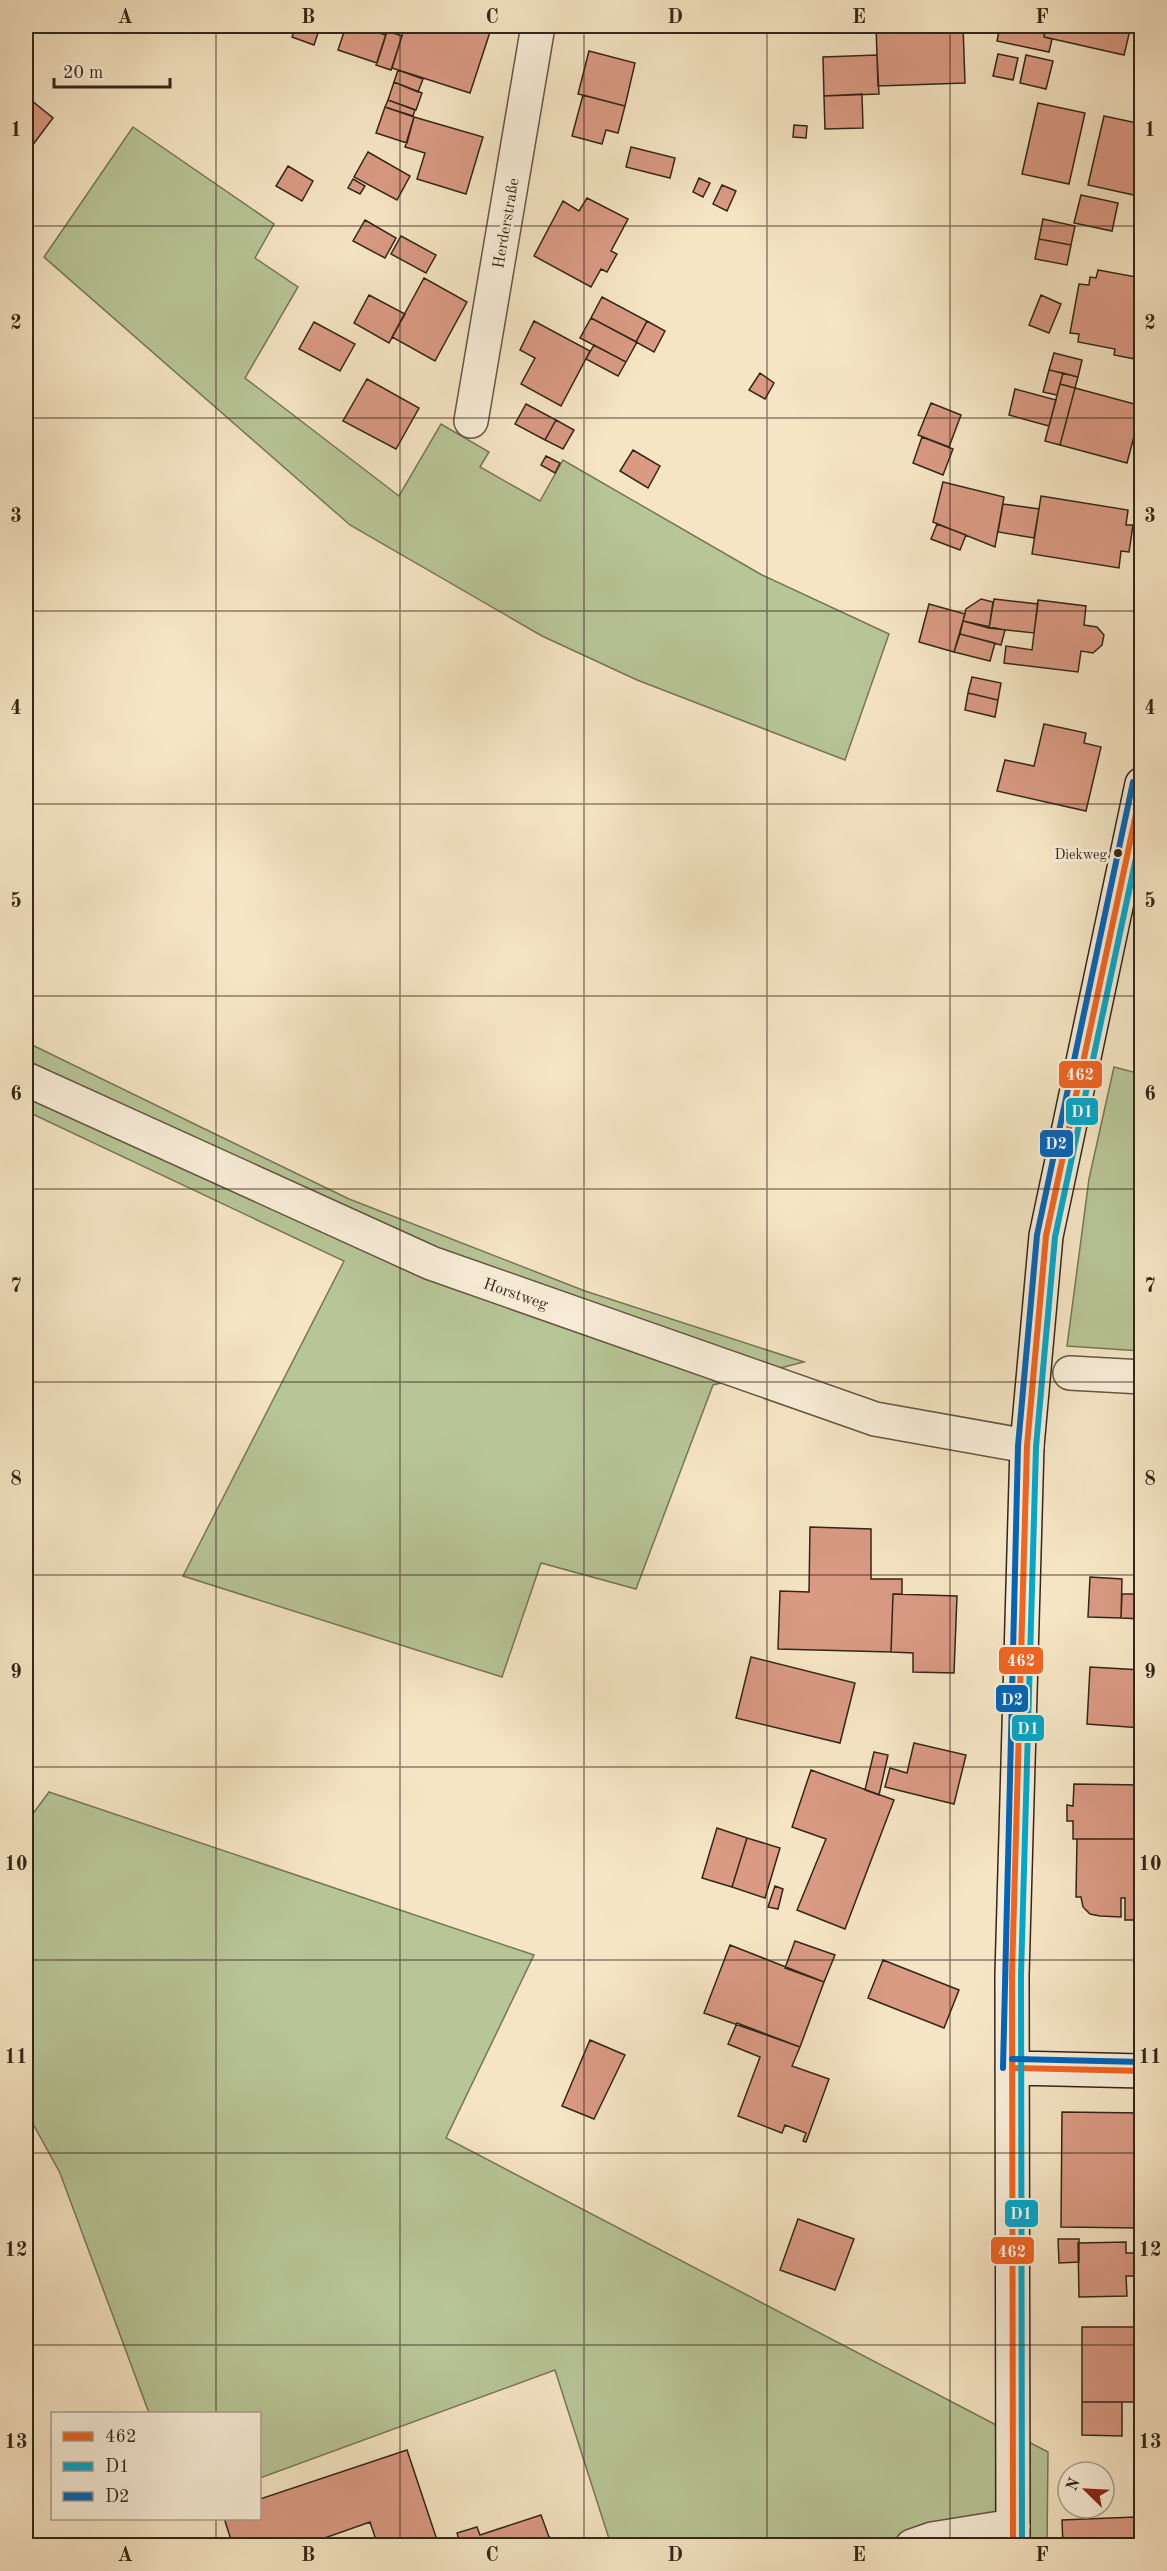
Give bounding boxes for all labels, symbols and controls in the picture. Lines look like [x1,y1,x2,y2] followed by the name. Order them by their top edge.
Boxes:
[117,8,133,28] text: A
[301,8,315,28] text: B
[485,8,499,28] text: C
[667,8,683,28] text: D
[852,8,866,28] text: E
[1035,8,1049,28] text: F
[54,51,170,89] scale bar
[63,64,103,82] text: 20 m
[10,121,22,141] text: 1
[1144,121,1156,141] text: 1
[491,177,523,270] street label: Herderstraße
[10,314,22,334] text: 2
[1144,314,1156,334] text: 2
[10,507,22,527] text: 3
[1144,507,1156,527] text: 3
[10,699,22,719] text: 4
[1144,699,1156,719] text: 4
[1112,847,1124,859] marker: Diekweg
[1054,848,1107,862] place label: Diekweg
[10,891,22,912] text: 5
[1144,891,1156,912] text: 5
[1058,1060,1103,1089] line badge: 462
[1066,1068,1094,1084] text: 462
[10,1085,22,1105] text: 6
[1144,1085,1156,1105] text: 6
[1065,1097,1099,1126] line badge: D1
[1071,1105,1093,1121] text: D1
[1039,1129,1074,1158] line badge: D2
[1045,1137,1067,1153] text: D2
[481,1276,550,1314] street label: Horstweg
[10,1277,22,1297] text: 7
[1144,1277,1156,1297] text: 7
[10,1470,22,1490] text: 8
[1144,1470,1156,1490] text: 8
[998,1646,1044,1675] line badge: 462
[1007,1654,1035,1670] text: 462
[10,1663,22,1683] text: 9
[1144,1663,1156,1683] text: 9
[995,1684,1029,1713] line badge: D2
[1001,1693,1023,1709] text: D2
[1011,1714,1045,1742] line badge: D1
[1017,1722,1039,1738] text: D1
[4,1855,28,1875] text: 10
[1138,1855,1162,1875] text: 10
[4,2048,28,2068] text: 11
[1138,2048,1162,2068] text: 11
[1004,2199,1039,2228] line badge: D1
[1010,2207,1032,2223] text: D1
[990,2236,1035,2265] line badge: 462
[4,2241,28,2261] text: 12
[1138,2241,1162,2261] text: 12
[998,2245,1026,2261] text: 462
[51,2412,261,2520] legend
[105,2428,136,2446] text: 462
[4,2433,28,2453] text: 13
[1138,2433,1162,2453] text: 13
[105,2458,129,2476] text: D1
[1056,2460,1116,2520] north arrow
[1064,2475,1084,2494] text: N
[105,2488,129,2506] text: D2
[117,2546,133,2566] text: A
[301,2546,315,2566] text: B
[485,2546,499,2566] text: C
[667,2546,683,2566] text: D
[852,2546,866,2566] text: E
[1035,2546,1049,2566] text: F

